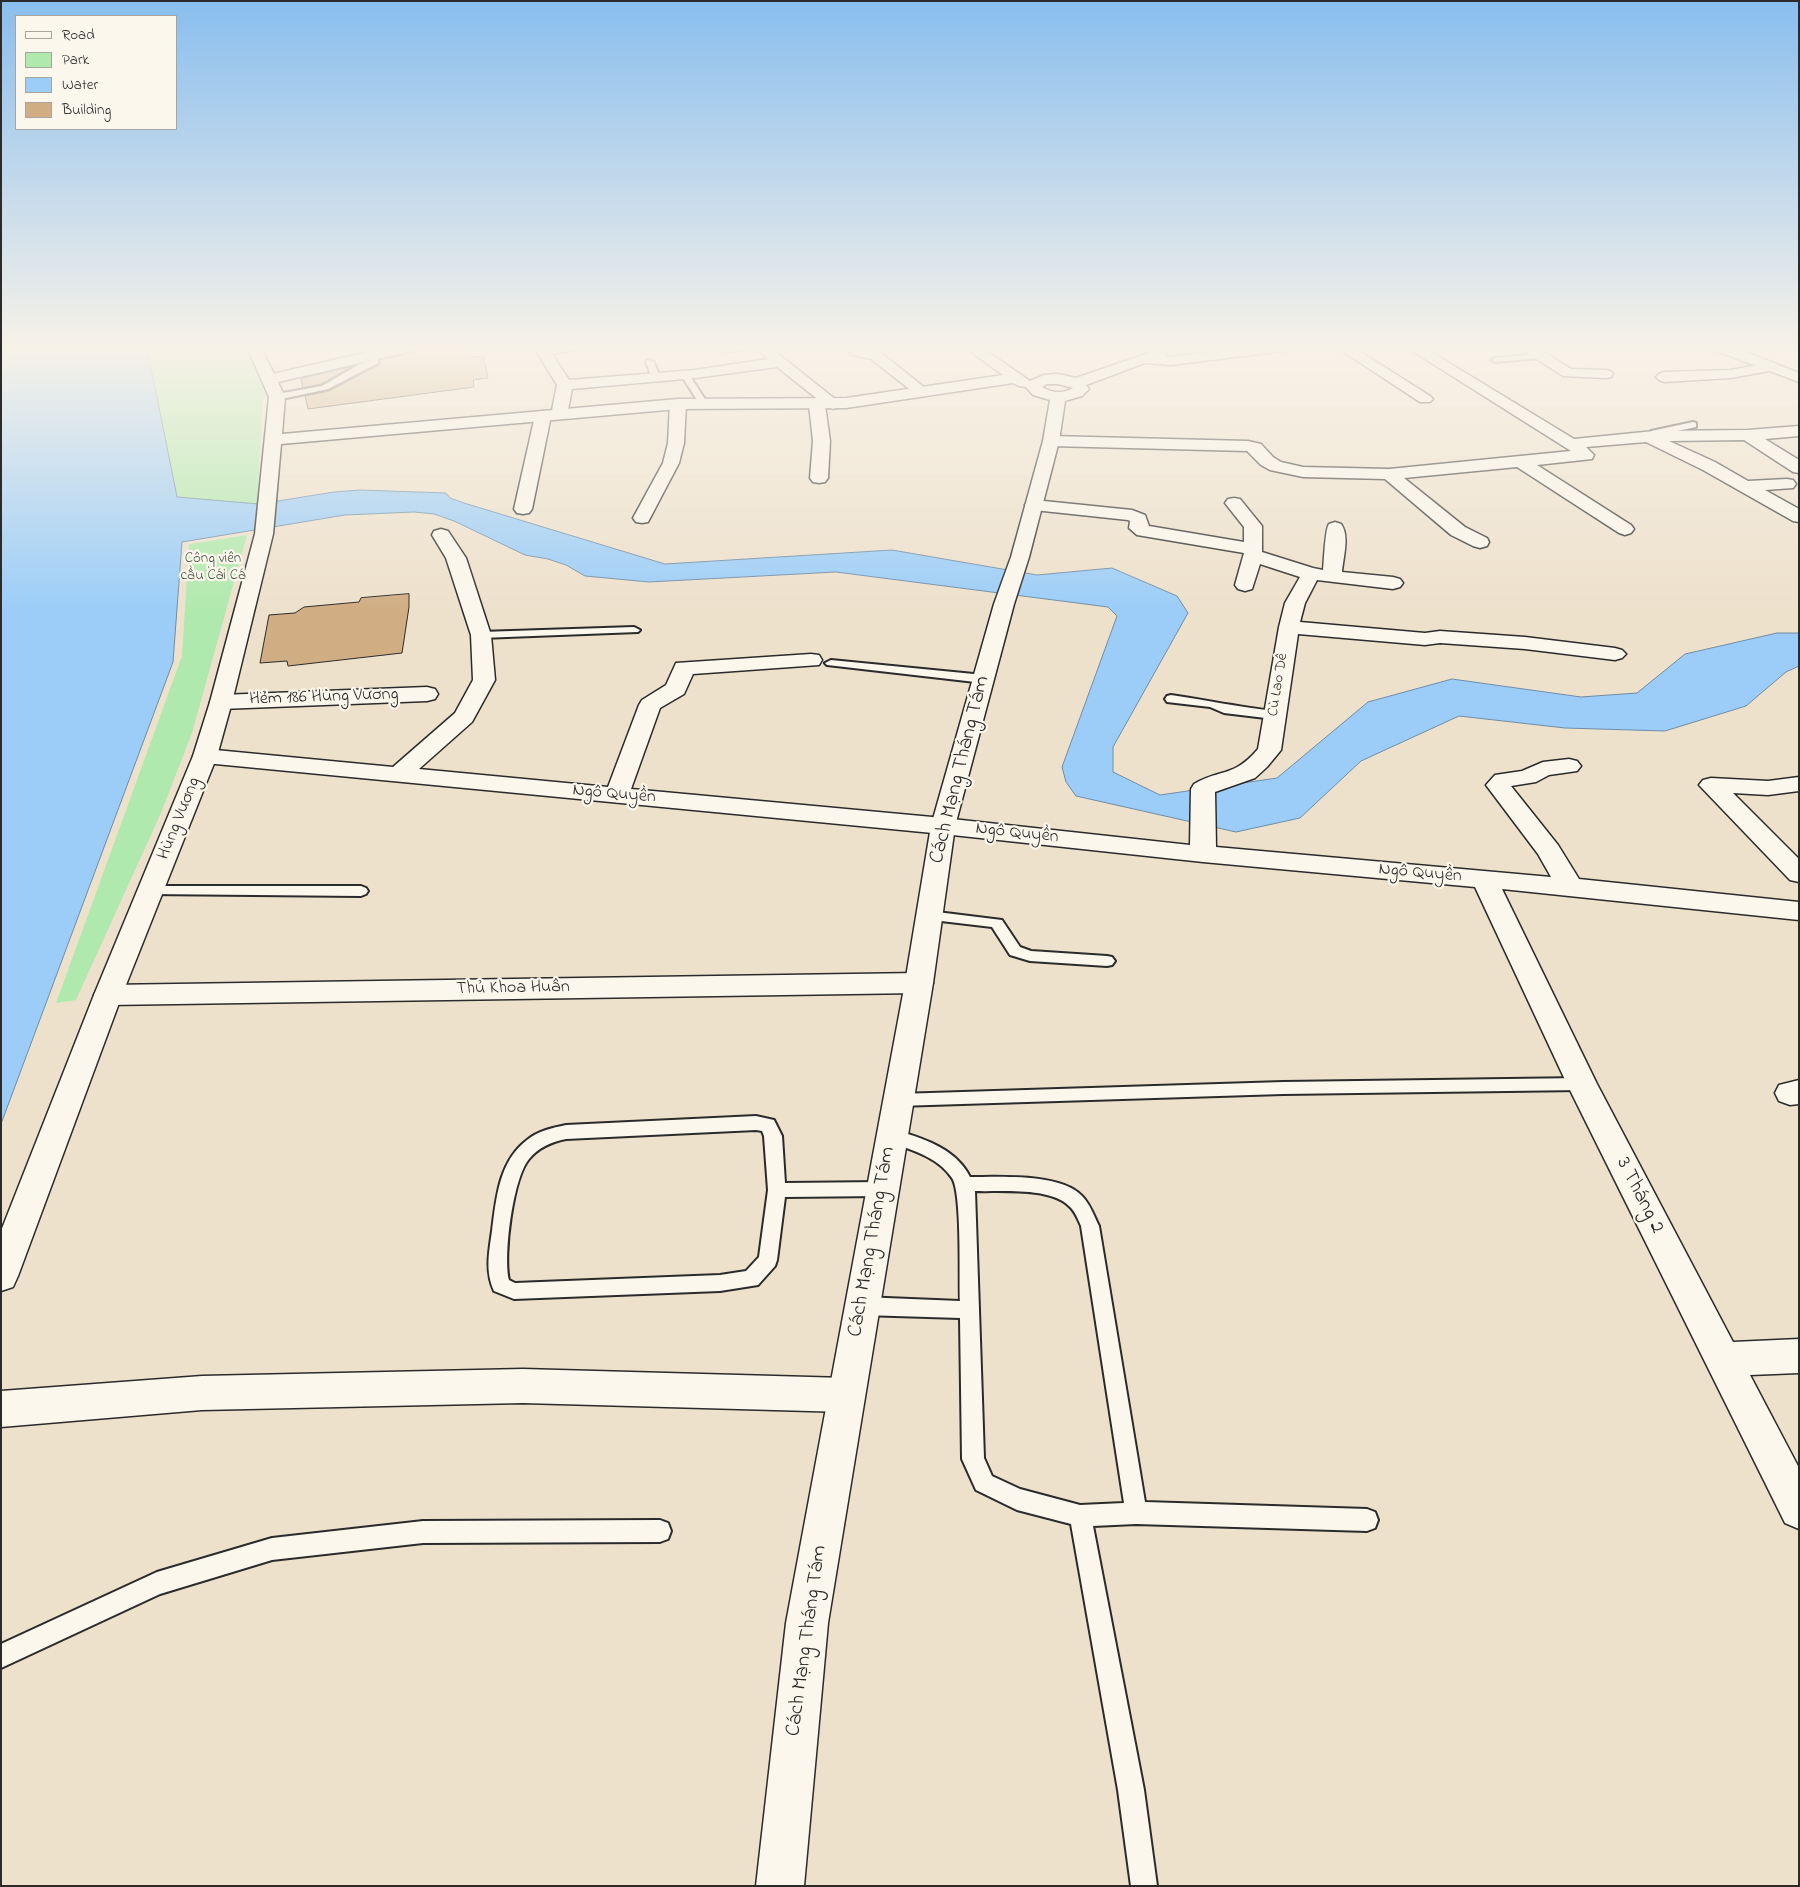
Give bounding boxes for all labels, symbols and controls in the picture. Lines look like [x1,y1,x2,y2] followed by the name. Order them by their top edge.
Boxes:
[15,15,178,130] legend
[62,24,95,46] text: Road
[62,49,89,71] text: Park
[62,74,98,96] text: Water
[62,99,111,121] text: Building
[180,551,246,586] park label: Công viên cầu Cái Cá
[1265,652,1293,718] street label: Cù Lao Dê
[925,674,997,866] street label: Cách Mạng Tháng Tám
[249,685,399,711] street label: Hẻm 186 Hùng Vương
[154,775,206,863] street label: Hùng Vương
[572,781,656,809] street label: Ngô Quyền
[974,819,1060,849] street label: Ngô Quyền
[1378,860,1462,888] street label: Ngô Quyền
[456,977,570,1001] street label: Thủ Khoa Huân
[844,1145,902,1339] street label: Cách Mạng Tháng Tám
[1609,1154,1669,1238] street label: 3 Tháng 2
[782,1544,834,1738] street label: Cách Mạng Tháng Tám

